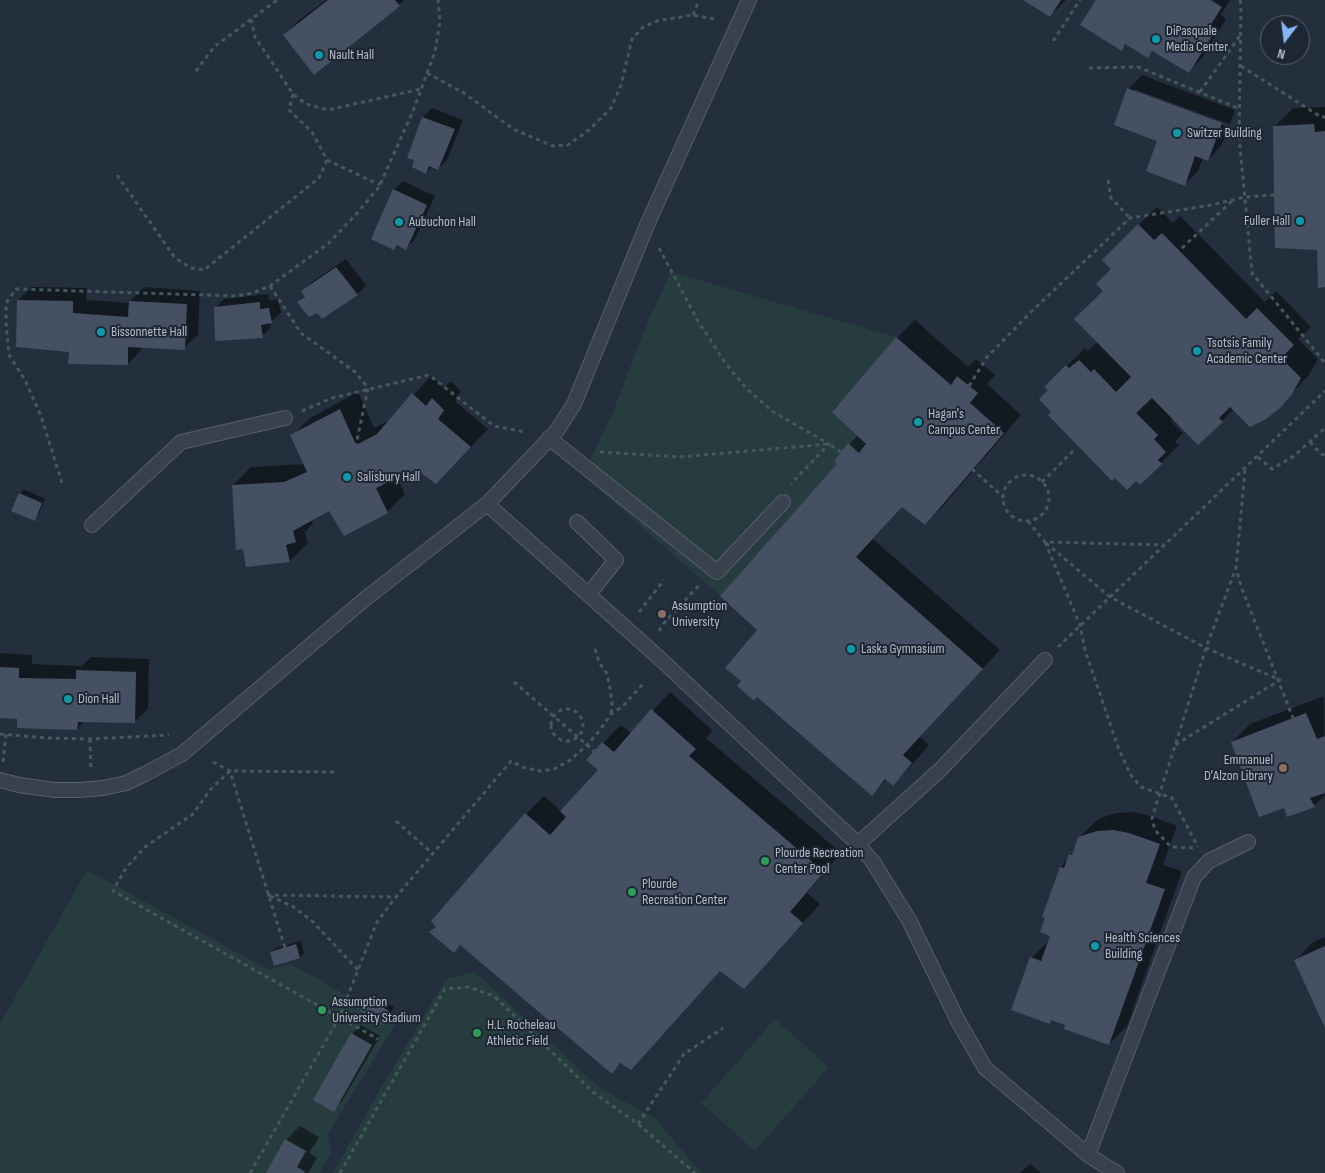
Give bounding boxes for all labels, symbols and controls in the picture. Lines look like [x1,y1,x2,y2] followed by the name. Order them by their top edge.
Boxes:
[1260,15,1310,65] north arrow
[1166,23,1228,56] place label: DiPasquale Media Center
[1150,33,1162,45] marker: DiPasquale Media Center
[1275,45,1287,63] text: N
[329,47,374,63] place label: Nault Hall
[313,49,325,61] marker: Nault Hall
[1187,125,1262,141] place label: Switzer Building
[1171,127,1183,139] marker: Switzer Building
[1244,213,1290,229] place label: Fuller Hall
[409,214,476,230] place label: Aubuchon Hall
[1294,215,1306,227] marker: Fuller Hall
[393,216,405,228] marker: Aubuchon Hall
[111,324,187,340] place label: Bissonnette Hall
[95,326,107,338] marker: Bissonnette Hall
[1207,335,1287,368] place label: Tsotsis Family Academic Center
[1191,345,1203,357] marker: Tsotsis Family Academic Center
[928,406,1000,438] place label: Hagan's Campus Center
[912,416,924,428] marker: Hagan's Campus Center
[357,469,420,485] place label: Salisbury Hall
[341,471,353,483] marker: Salisbury Hall
[672,598,727,630] place label: Assumption University
[656,608,668,620] marker: Assumption University
[861,641,945,657] place label: Laska Gymnasium
[845,643,857,655] marker: Laska Gymnasium
[78,691,119,707] place label: Dion Hall
[62,693,74,705] marker: Dion Hall
[1204,752,1273,784] place label: Emmanuel D'Alzon Library
[1277,762,1289,774] marker: Emmanuel D'Alzon Library
[775,845,864,878] place label: Plourde Recreation Center Pool
[759,855,771,867] marker: Plourde Recreation Center Pool
[642,876,727,909] place label: Plourde Recreation Center
[626,886,638,898] marker: Plourde Recreation Center
[1105,930,1180,962] place label: Health Sciences Building
[1089,940,1101,952] marker: Health Sciences Building
[332,994,421,1026] place label: Assumption University Stadium
[316,1004,328,1016] marker: Assumption University Stadium
[487,1017,556,1050] place label: H.L. Rocheleau Athletic Field
[471,1027,483,1039] marker: H.L. Rocheleau Athletic Field

